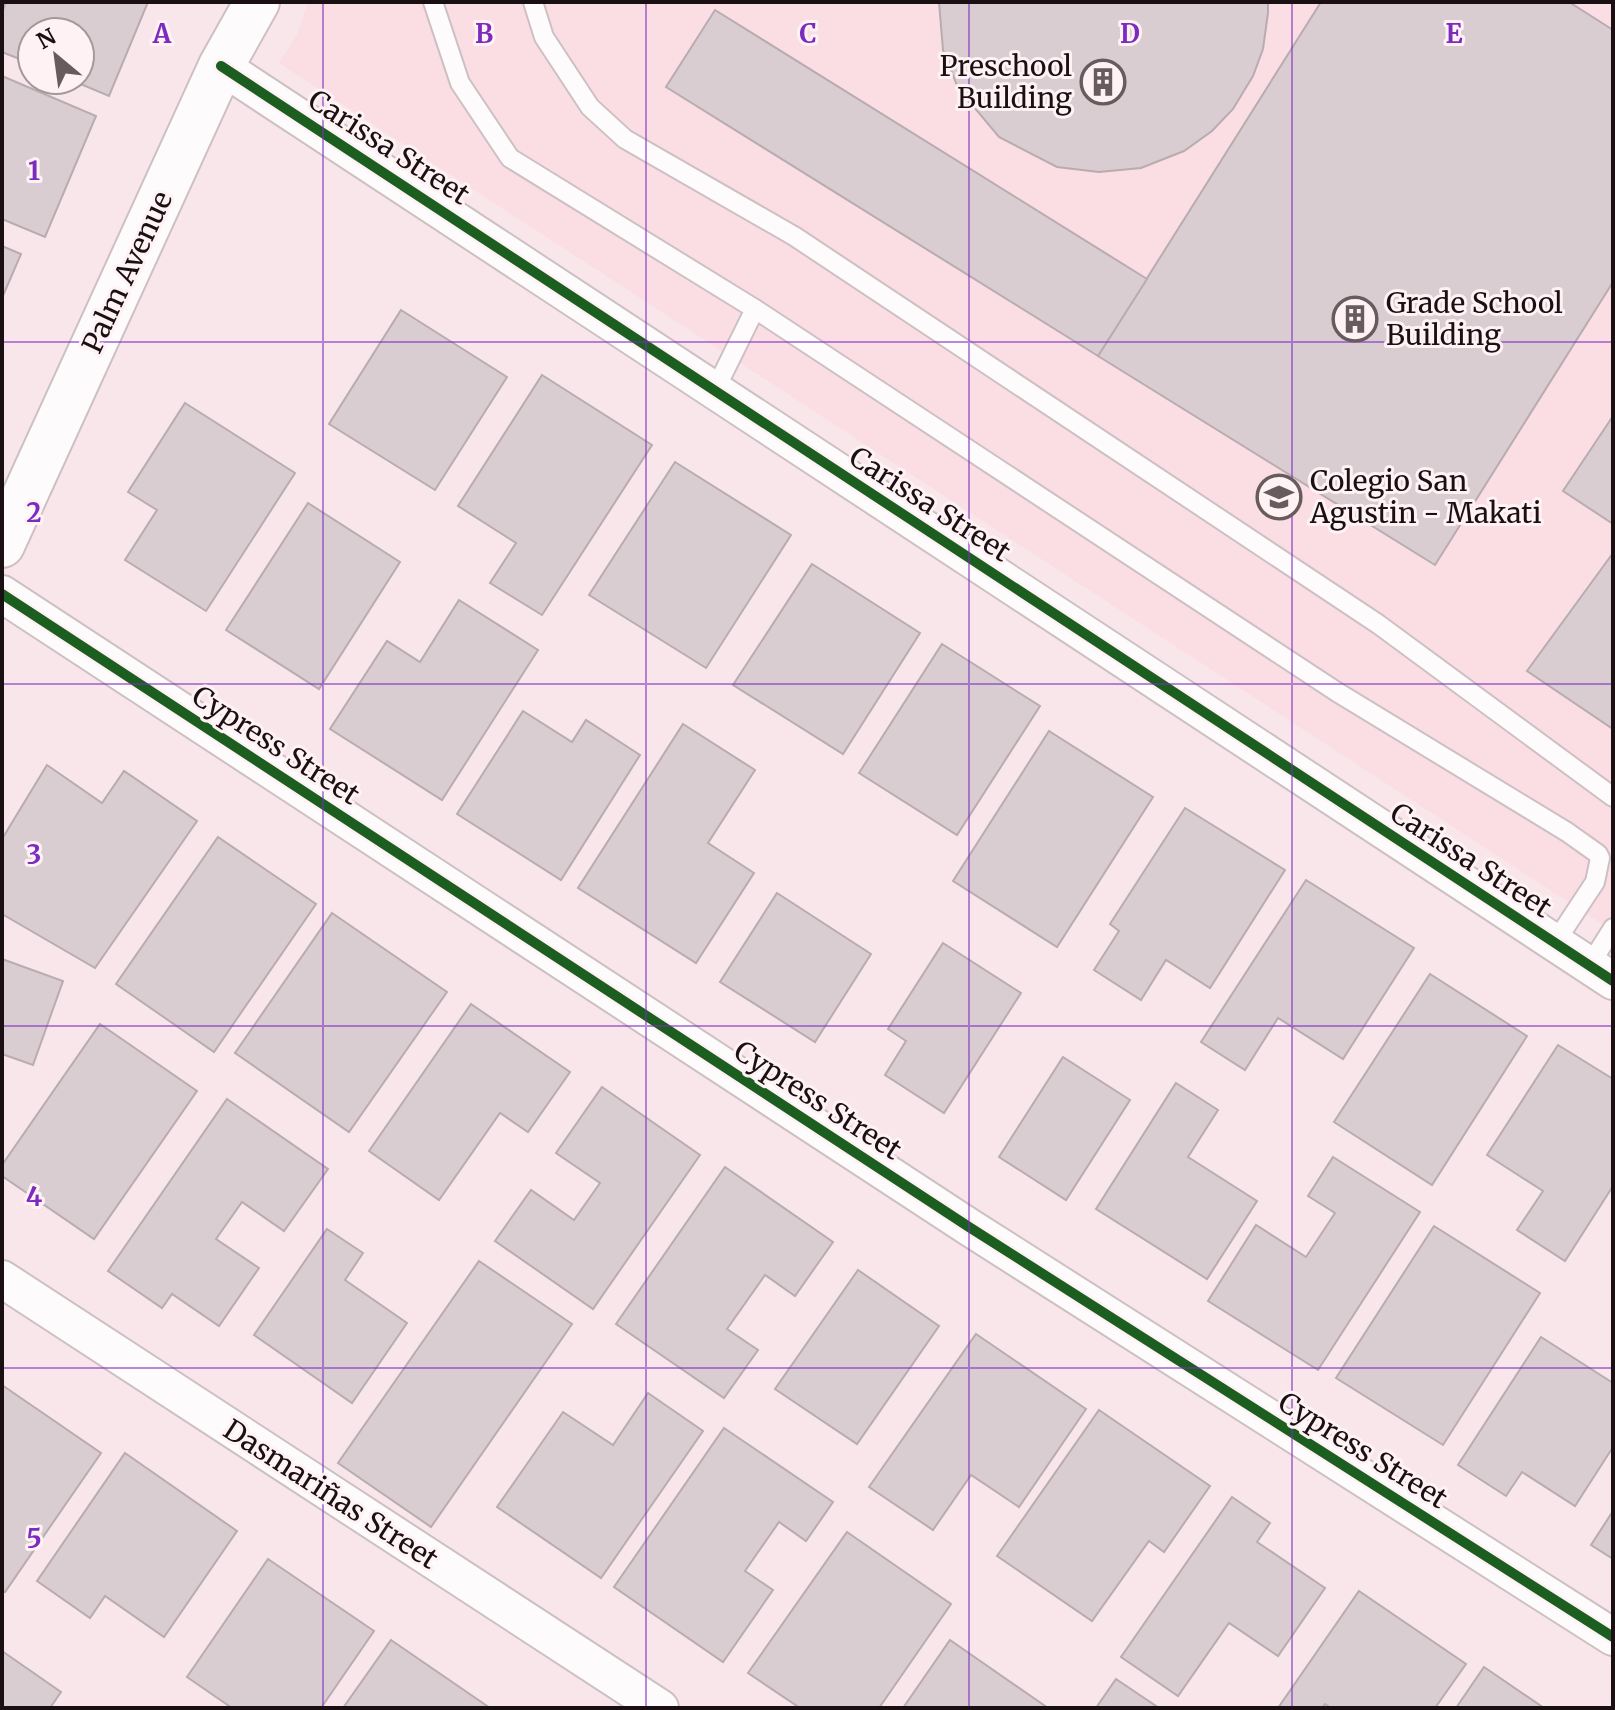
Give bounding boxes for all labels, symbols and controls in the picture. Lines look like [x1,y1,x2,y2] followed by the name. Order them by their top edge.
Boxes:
[16,16,96,96] north arrow
[152,17,172,50] text: A
[475,17,493,50] text: B
[799,17,817,50] text: C
[1120,17,1140,50] text: D
[1446,17,1463,50] text: E
[32,22,61,55] text: N
[939,48,1072,116] place label: Preschool Building
[1079,58,1127,106] building icon: Preschool Building
[302,82,476,212] street label: Carissa Street
[28,154,40,187] text: 1
[74,185,180,359] street label: Palm Avenue
[1386,285,1563,353] place label: Grade School Building
[1331,295,1379,343] building icon: Grade School Building
[843,439,1017,569] street label: Carissa Street
[1309,463,1542,531] place label: Colegio San Agustin - Makati
[1255,473,1303,521] school or university icon: Colegio San Agustin - Makati
[26,496,42,529] text: 2
[186,677,367,813] street label: Cypress Street
[1384,795,1558,925] street label: Carissa Street
[27,838,41,871] text: 3
[728,1032,909,1168] street label: Cypress Street
[26,1180,43,1213] text: 4
[1272,1384,1454,1516] street label: Cypress Street
[217,1411,445,1577] street label: Dasmariñas Street
[26,1522,42,1555] text: 5

